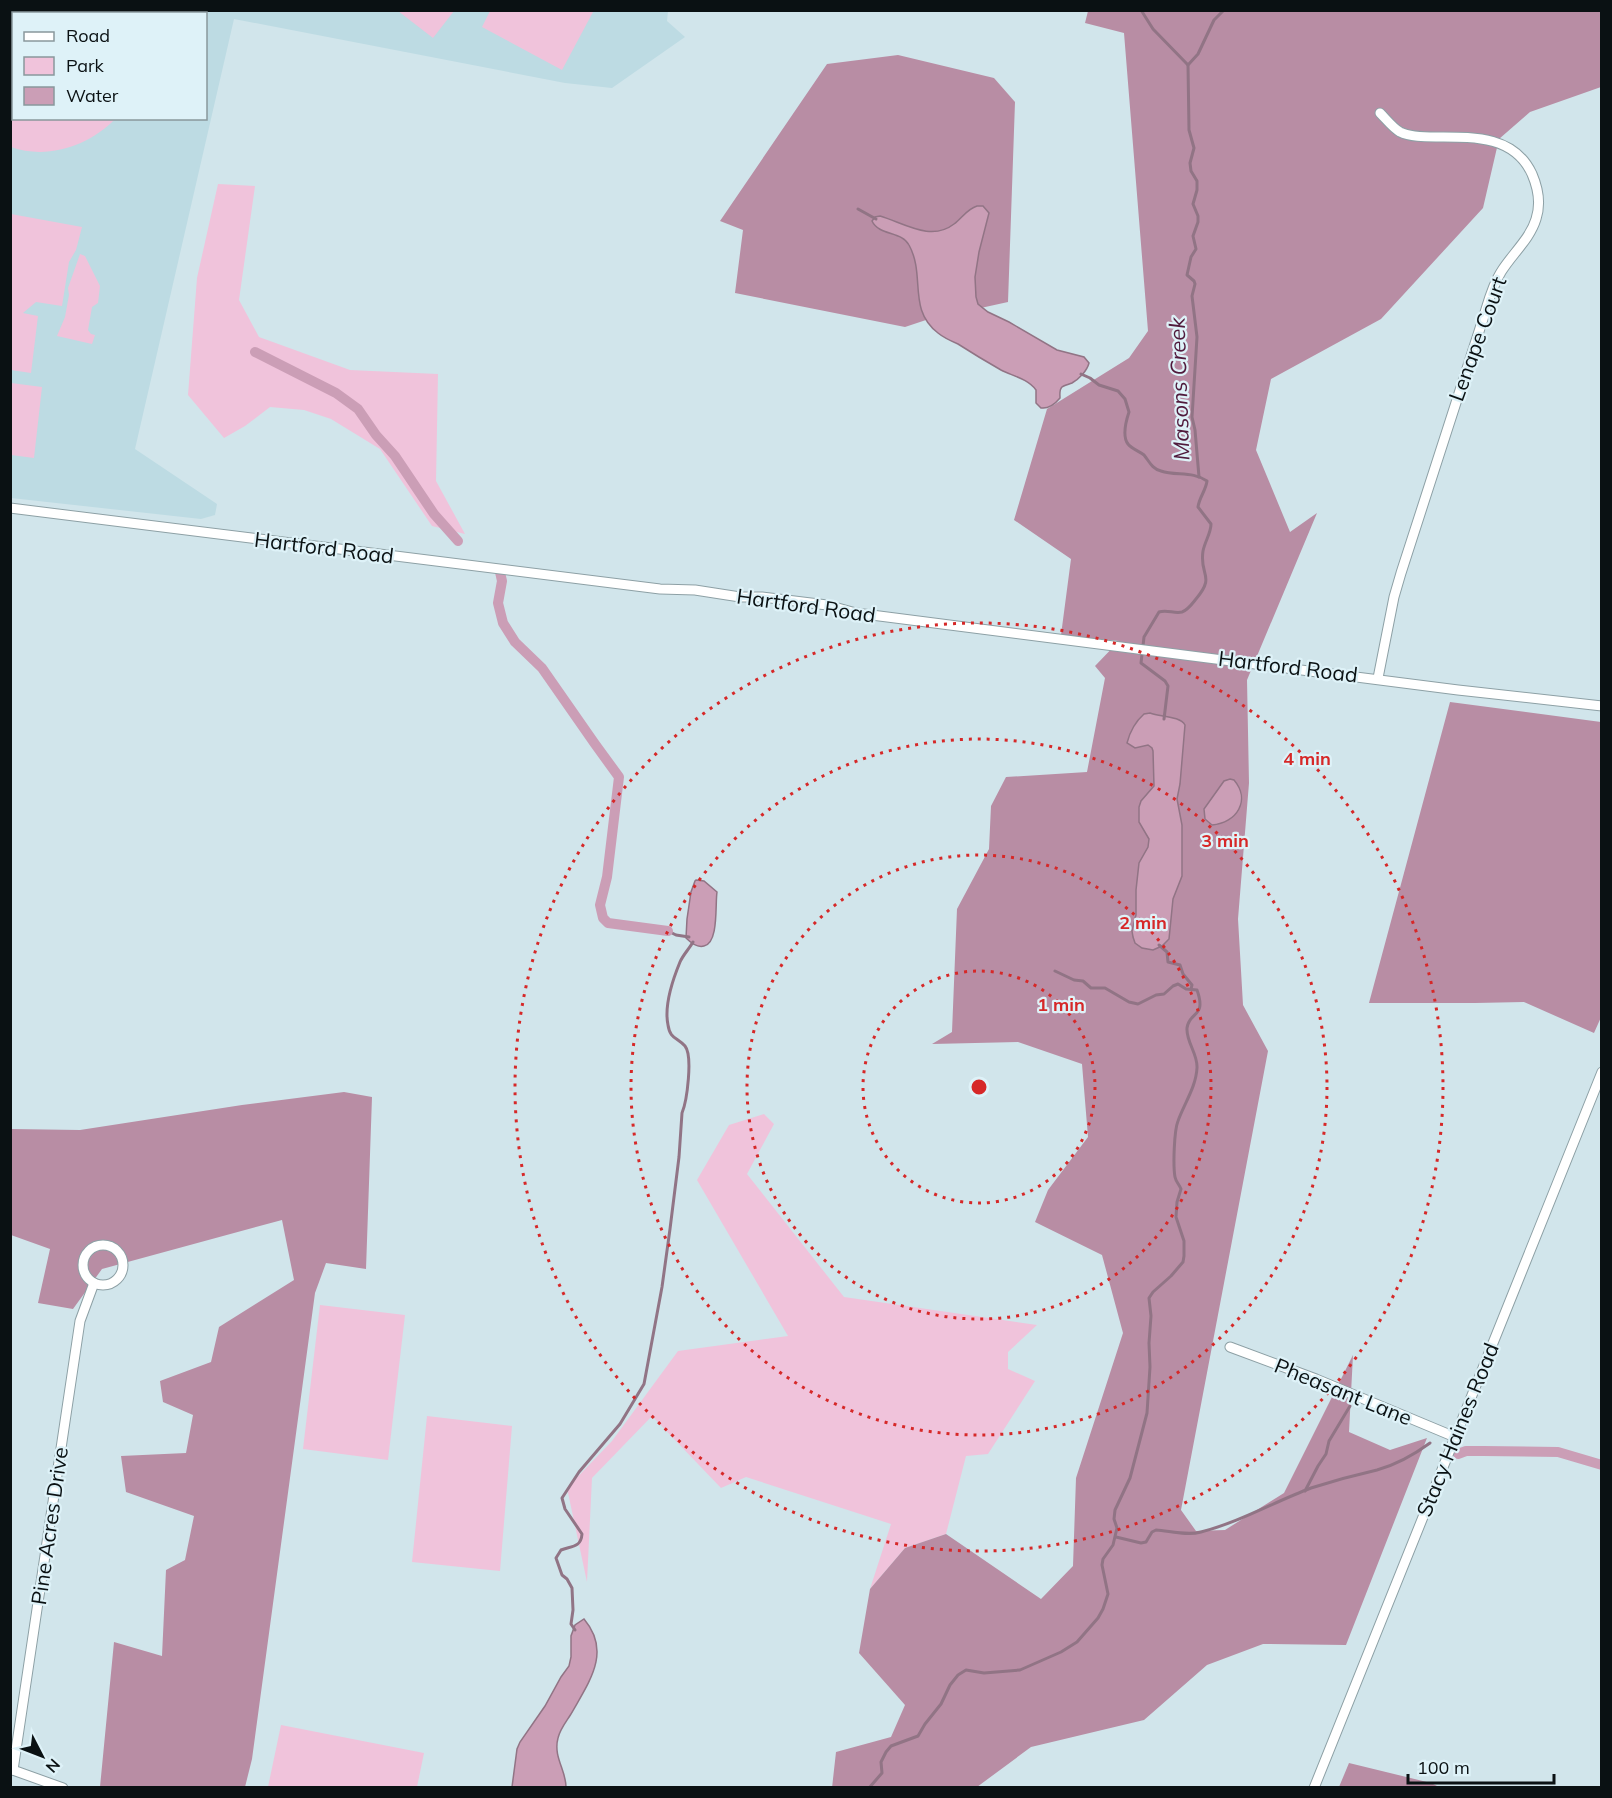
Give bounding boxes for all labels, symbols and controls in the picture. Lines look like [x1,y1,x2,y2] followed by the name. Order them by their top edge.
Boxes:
[12,12,207,120] legend
[66,24,110,47] text: Road
[66,54,105,77] text: Park
[66,84,119,107] text: Water
[1443,273,1512,404] street label: Lenape Court
[1162,316,1195,461] water label: Masons Creek
[253,526,395,568] street label: Hartford Road
[735,582,877,628] street label: Hartford Road
[1217,645,1359,687] street label: Hartford Road
[1283,747,1331,770] text: 4 min
[1201,829,1249,852] text: 3 min
[1119,911,1167,934] text: 2 min
[1037,993,1085,1016] text: 1 min
[969,1077,989,1097] centre of rings
[1410,1339,1504,1520] street label: Stacy Haines Road
[1271,1352,1416,1430] street label: Pheasant Lane
[25,1445,73,1606] street label: Pine Acres Drive
[12,1726,72,1786] north arrow
[1408,1747,1554,1785] scale bar
[42,1755,65,1777] text: N
[1417,1756,1470,1779] text: 100 m

